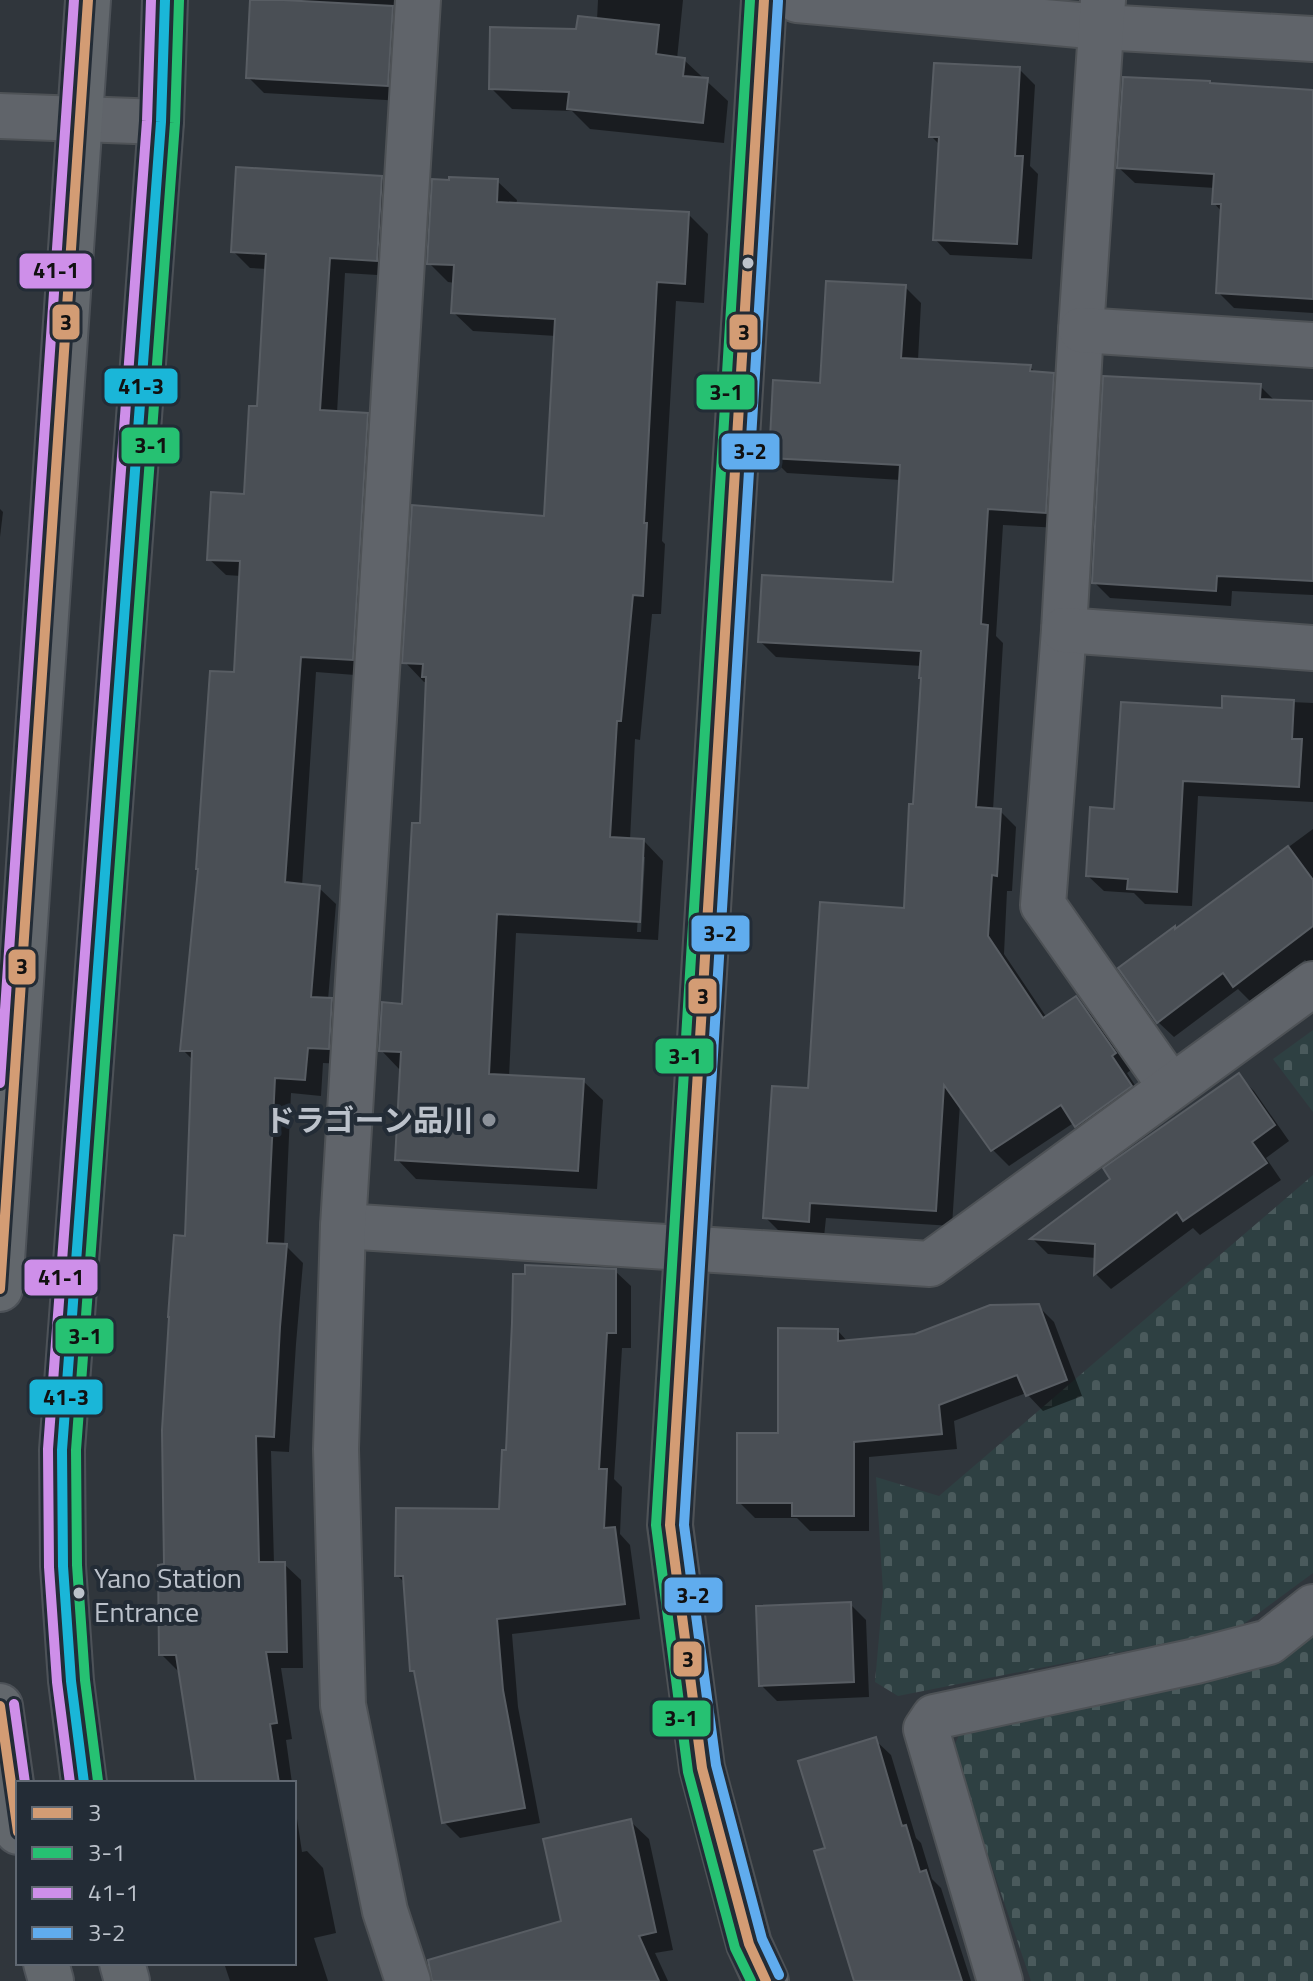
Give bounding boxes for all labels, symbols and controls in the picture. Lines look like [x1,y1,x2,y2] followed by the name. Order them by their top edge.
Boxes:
[18,252,93,290] line badge: 41-1
[33,253,79,287] text: 41-1
[740,255,756,271] unlabelled marker
[51,303,81,341] line badge: 3
[60,305,72,339] text: 3
[728,313,759,351] line badge: 3
[738,315,750,349] text: 3
[103,367,179,405] line badge: 41-3
[118,369,164,403] text: 41-3
[695,373,756,411] line badge: 3-1
[709,375,743,409] text: 3-1
[120,426,181,465] line badge: 3-1
[134,428,168,462] text: 3-1
[720,432,781,471] line badge: 3-2
[733,434,767,468] text: 3-2
[690,914,751,953] line badge: 3-2
[703,916,737,950] text: 3-2
[7,948,37,986] line badge: 3
[16,949,28,983] text: 3
[687,977,718,1015] line badge: 3
[697,979,709,1013] text: 3
[654,1037,715,1075] line badge: 3-1
[668,1039,702,1073] text: 3-1
[265,1097,473,1143] place label: ドラゴーン品川
[480,1111,498,1129] marker: ドラゴーン品川
[23,1258,99,1297] line badge: 41-1
[38,1260,84,1294] text: 41-1
[54,1317,115,1355] line badge: 3-1
[68,1319,102,1353] text: 3-1
[28,1378,104,1416] line badge: 41-3
[43,1380,89,1414] text: 41-3
[94,1556,242,1633] place label: Yano Station Entrance
[663,1576,724,1614] line badge: 3-2
[676,1578,710,1612] text: 3-2
[71,1585,87,1601] marker: Yano Station Entrance
[672,1640,703,1678] line badge: 3
[682,1642,694,1676] text: 3
[651,1699,712,1738] line badge: 3-1
[664,1701,698,1735] text: 3-1
[16,1781,296,1965] legend
[88,1794,101,1830] text: 3
[88,1834,125,1870] text: 3-1
[88,1874,139,1910] text: 41-1
[88,1914,125,1950] text: 3-2

